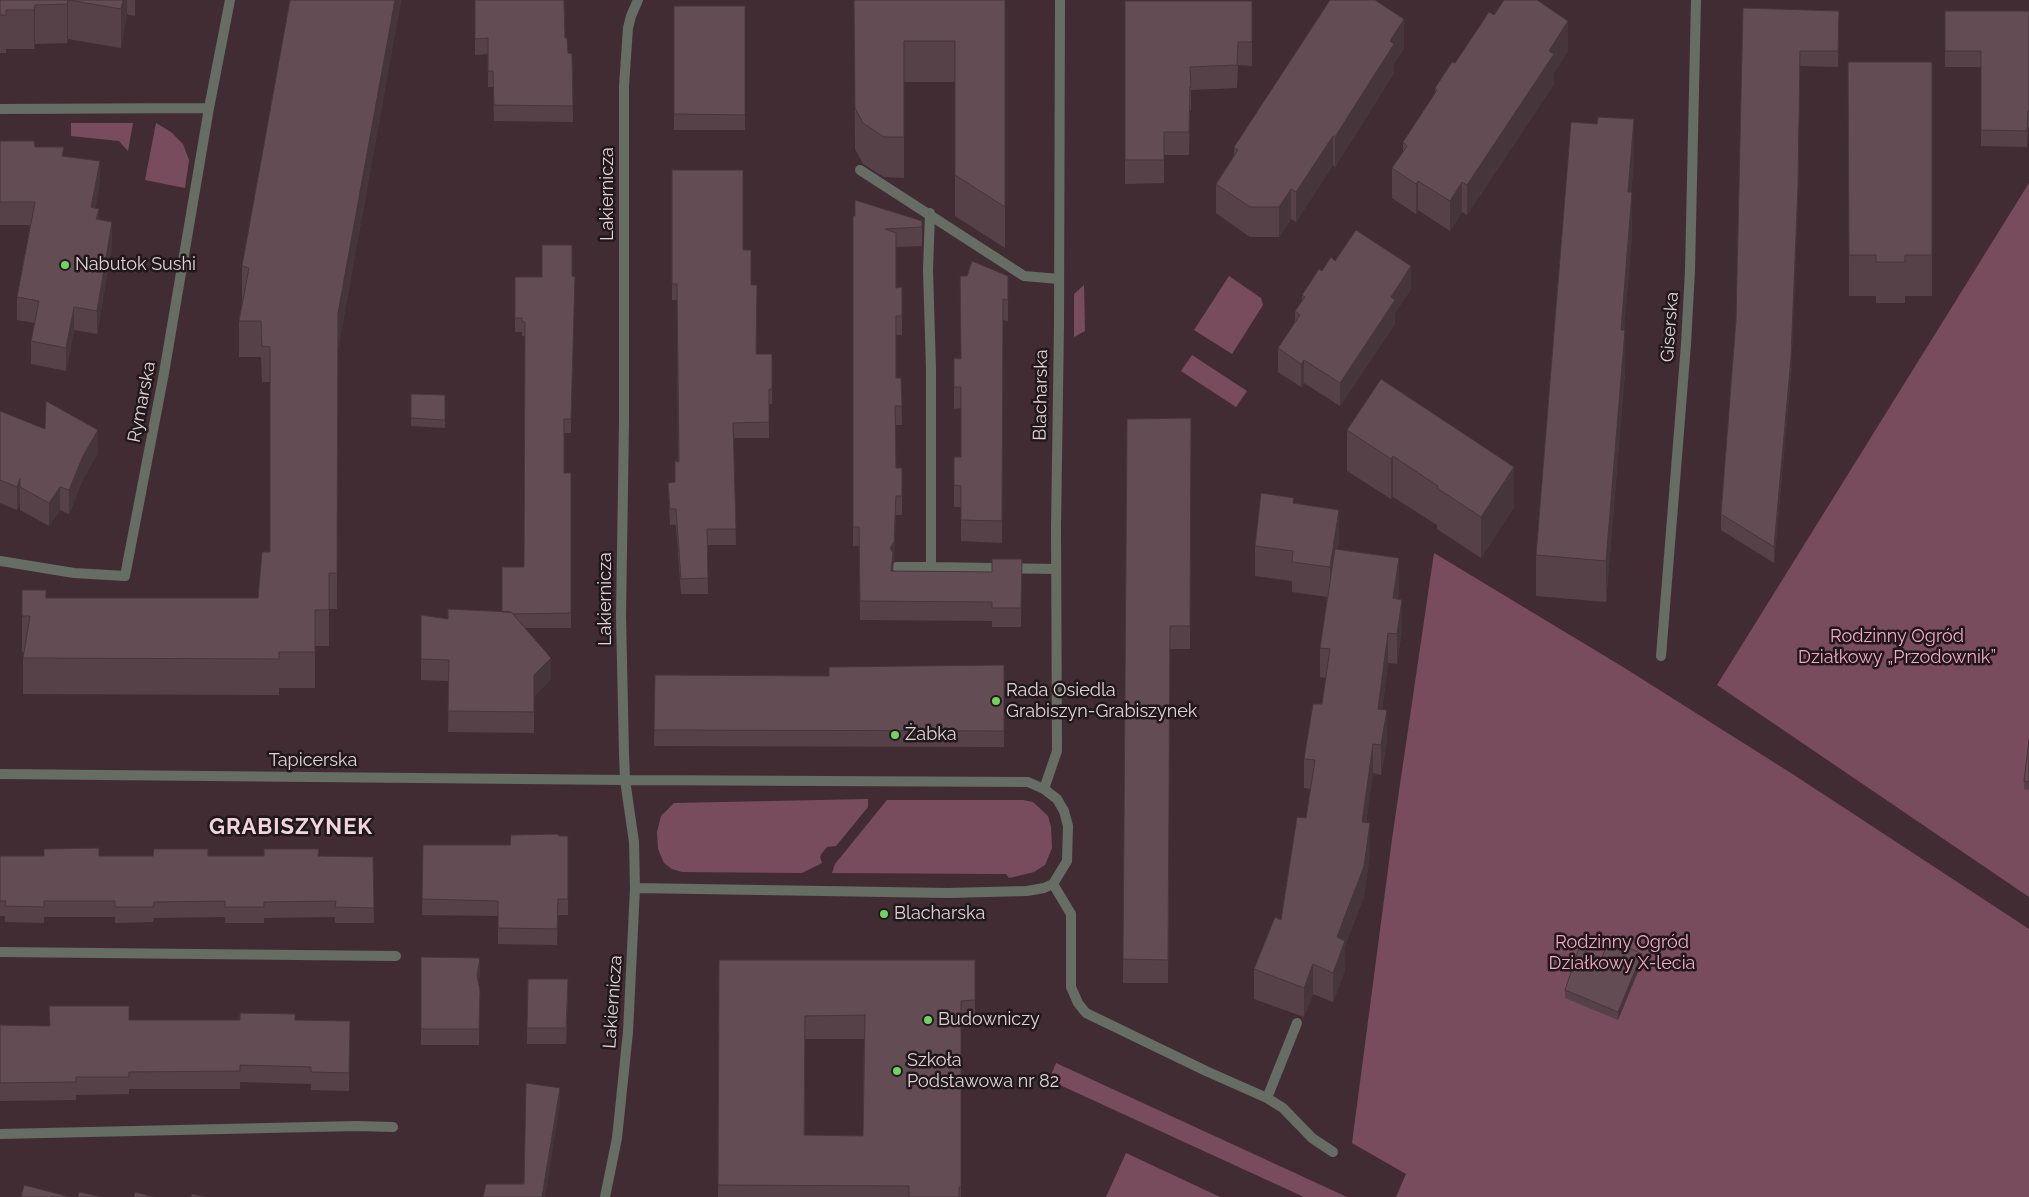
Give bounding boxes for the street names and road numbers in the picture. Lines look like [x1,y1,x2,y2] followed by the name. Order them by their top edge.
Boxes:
[597,147,619,241] street label: Lakiernicza
[1657,291,1683,363] street label: Giserska
[1029,349,1053,441] street label: Blacharska
[124,360,160,444] street label: Rymarska
[595,552,617,646] street label: Lakiernicza
[269,750,357,772] street label: Tapicerska
[599,955,627,1049] street label: Lakiernicza

